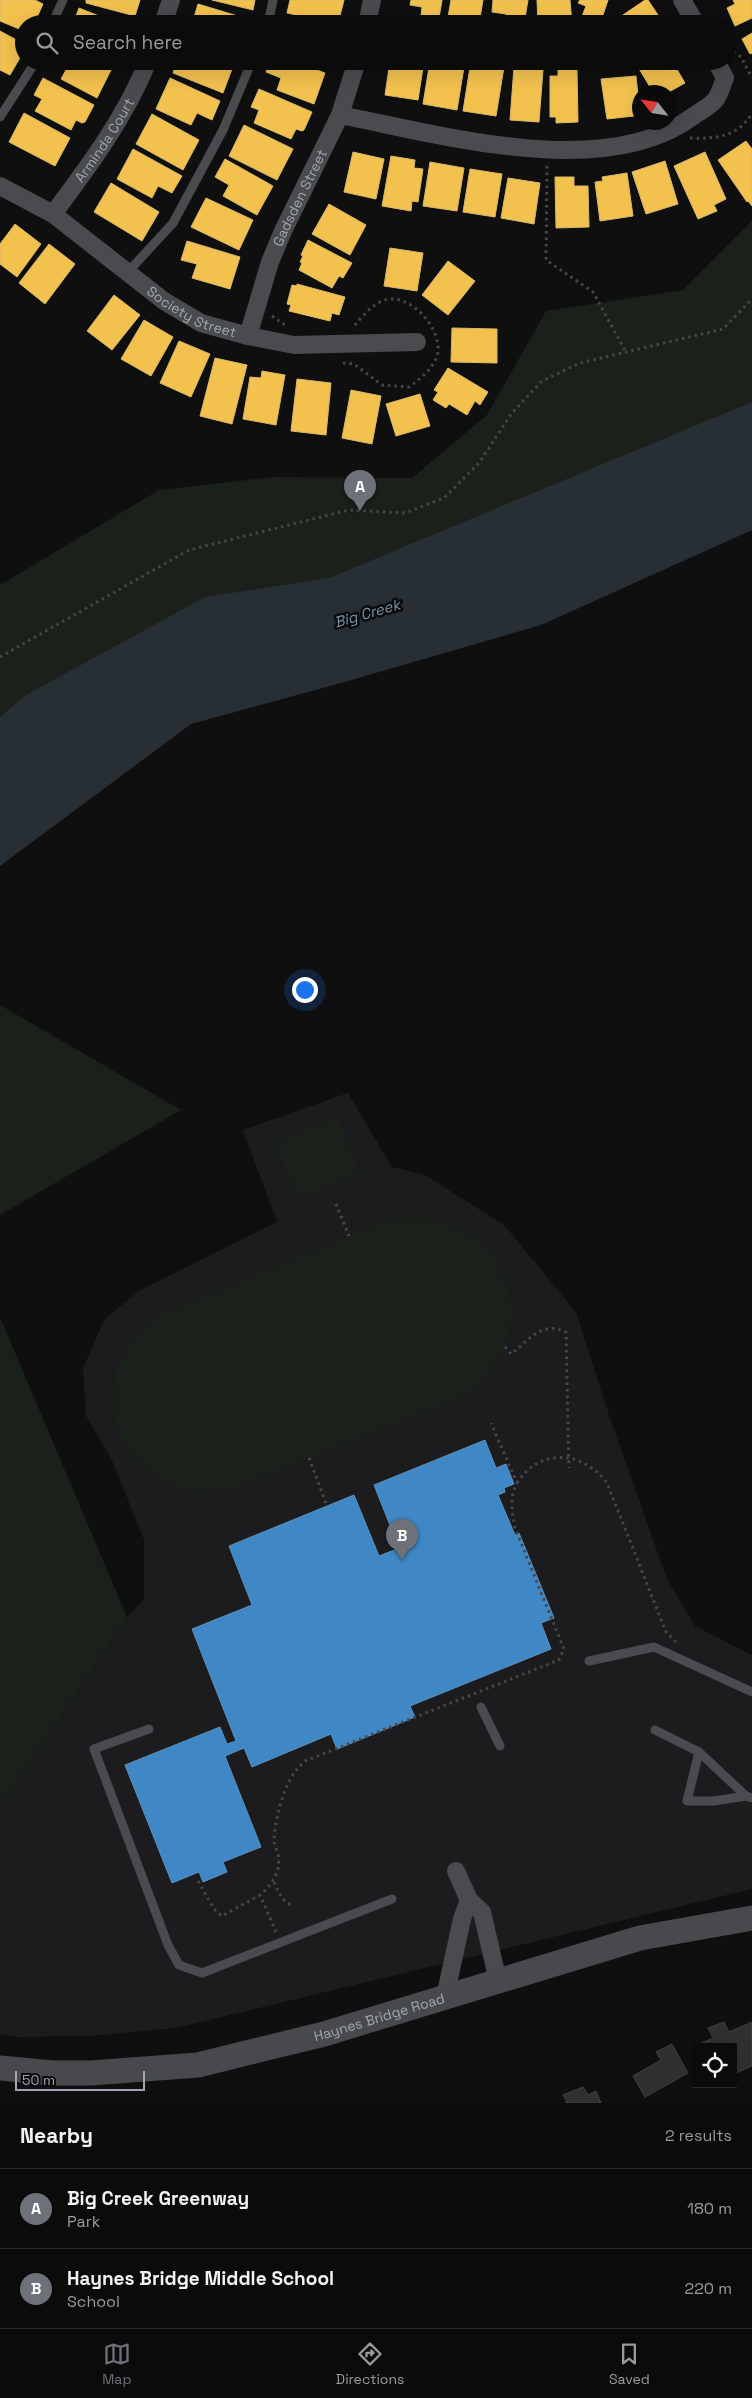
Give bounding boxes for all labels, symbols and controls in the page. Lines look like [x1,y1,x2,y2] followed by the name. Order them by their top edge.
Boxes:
[15,15,737,70] search box
[33,29,61,57] icon: search
[73,30,183,55] text: Search here
[632,85,677,130] north arrow
[71,95,138,186] street label: Arminda Court
[269,146,331,249] street label: Gadsden Street
[143,282,238,341] street label: Society Street
[344,470,376,511] pin: A
[332,594,404,631] water label: Big Creek
[292,977,318,1003] your location
[386,1519,418,1560] pin: B
[312,1989,447,2045] street label: Haynes Bridge Road
[692,2043,737,2088] map controls
[692,2043,737,2088] button: locate
[15,2068,145,2091] scale bar
[22,2071,55,2089] text: 50 m
[20,2122,93,2149] text: Nearby
[665,2125,732,2146] text: 2 results
[67,2186,249,2211] text: Big Creek Greenway
[31,2198,41,2219] text: A
[687,2198,732,2219] text: 180 m
[67,2211,100,2232] text: Park
[67,2266,334,2291] text: Haynes Bridge Middle School
[31,2278,41,2299] text: B
[685,2278,732,2299] text: 220 m
[67,2291,120,2312] text: School
[102,2340,131,2388] tab: Map
[336,2340,404,2388] tab: Directions
[609,2340,650,2388] tab: Saved

